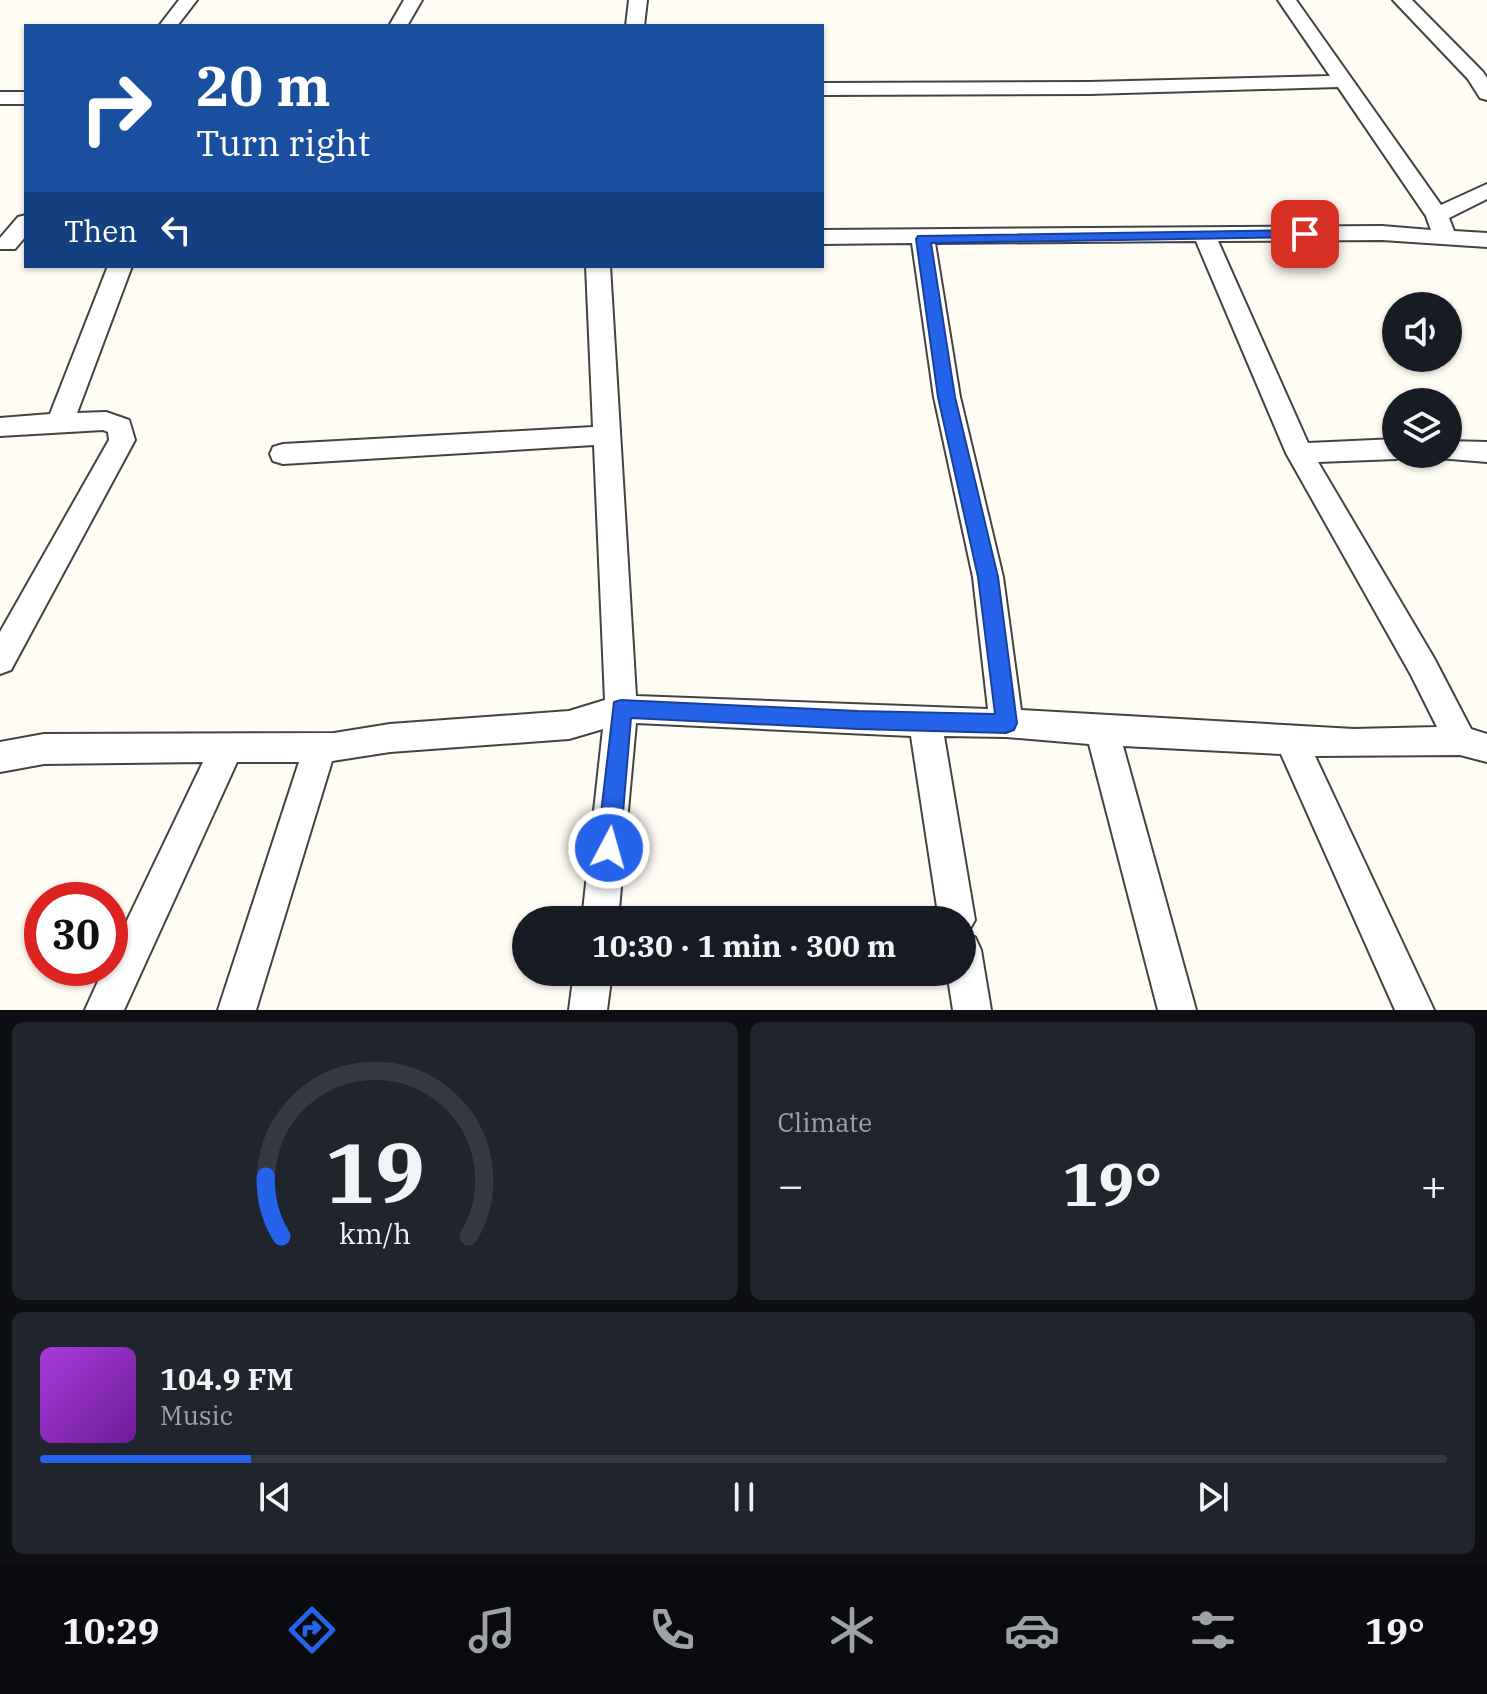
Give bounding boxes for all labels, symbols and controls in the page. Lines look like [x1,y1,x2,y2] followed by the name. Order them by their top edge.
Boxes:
[196,49,331,121] text: 20 m
[64,56,168,160] icon: right
[196,119,370,166] text: Turn right
[1271,200,1339,268] pin
[154,208,198,252] icon: left
[64,211,138,250] text: Then
[1283,212,1327,256] icon: arrive
[1382,292,1462,468] map controls
[1382,292,1462,372] button: sound
[1382,388,1462,468] button: layers
[567,806,651,890] position arrow
[24,882,128,986] speed limit sign: 30
[592,926,896,965] text: 10:30 · 1 min · 300 m
[778,1105,872,1139] text: Climate
[325,1118,425,1226] text: 19
[1062,1144,1162,1223] text: 19°
[778,1156,804,1213] text: −
[1421,1156,1447,1213] text: +
[339,1215,411,1252] text: km/h
[160,1359,293,1398] text: 104.9 FM
[160,1398,233,1432] text: Music
[253,1475,297,1519] icon: previous
[722,1475,766,1519] icon: pause
[1191,1475,1235,1519] icon: next
[284,1602,340,1658] icon: directions
[464,1602,520,1658] icon: music
[644,1602,700,1658] icon: phone
[824,1602,880,1658] icon: climate
[1004,1602,1060,1658] icon: car
[1185,1602,1241,1658] icon: filters
[62,1607,159,1654] text: 10:29
[1365,1607,1425,1654] text: 19°

